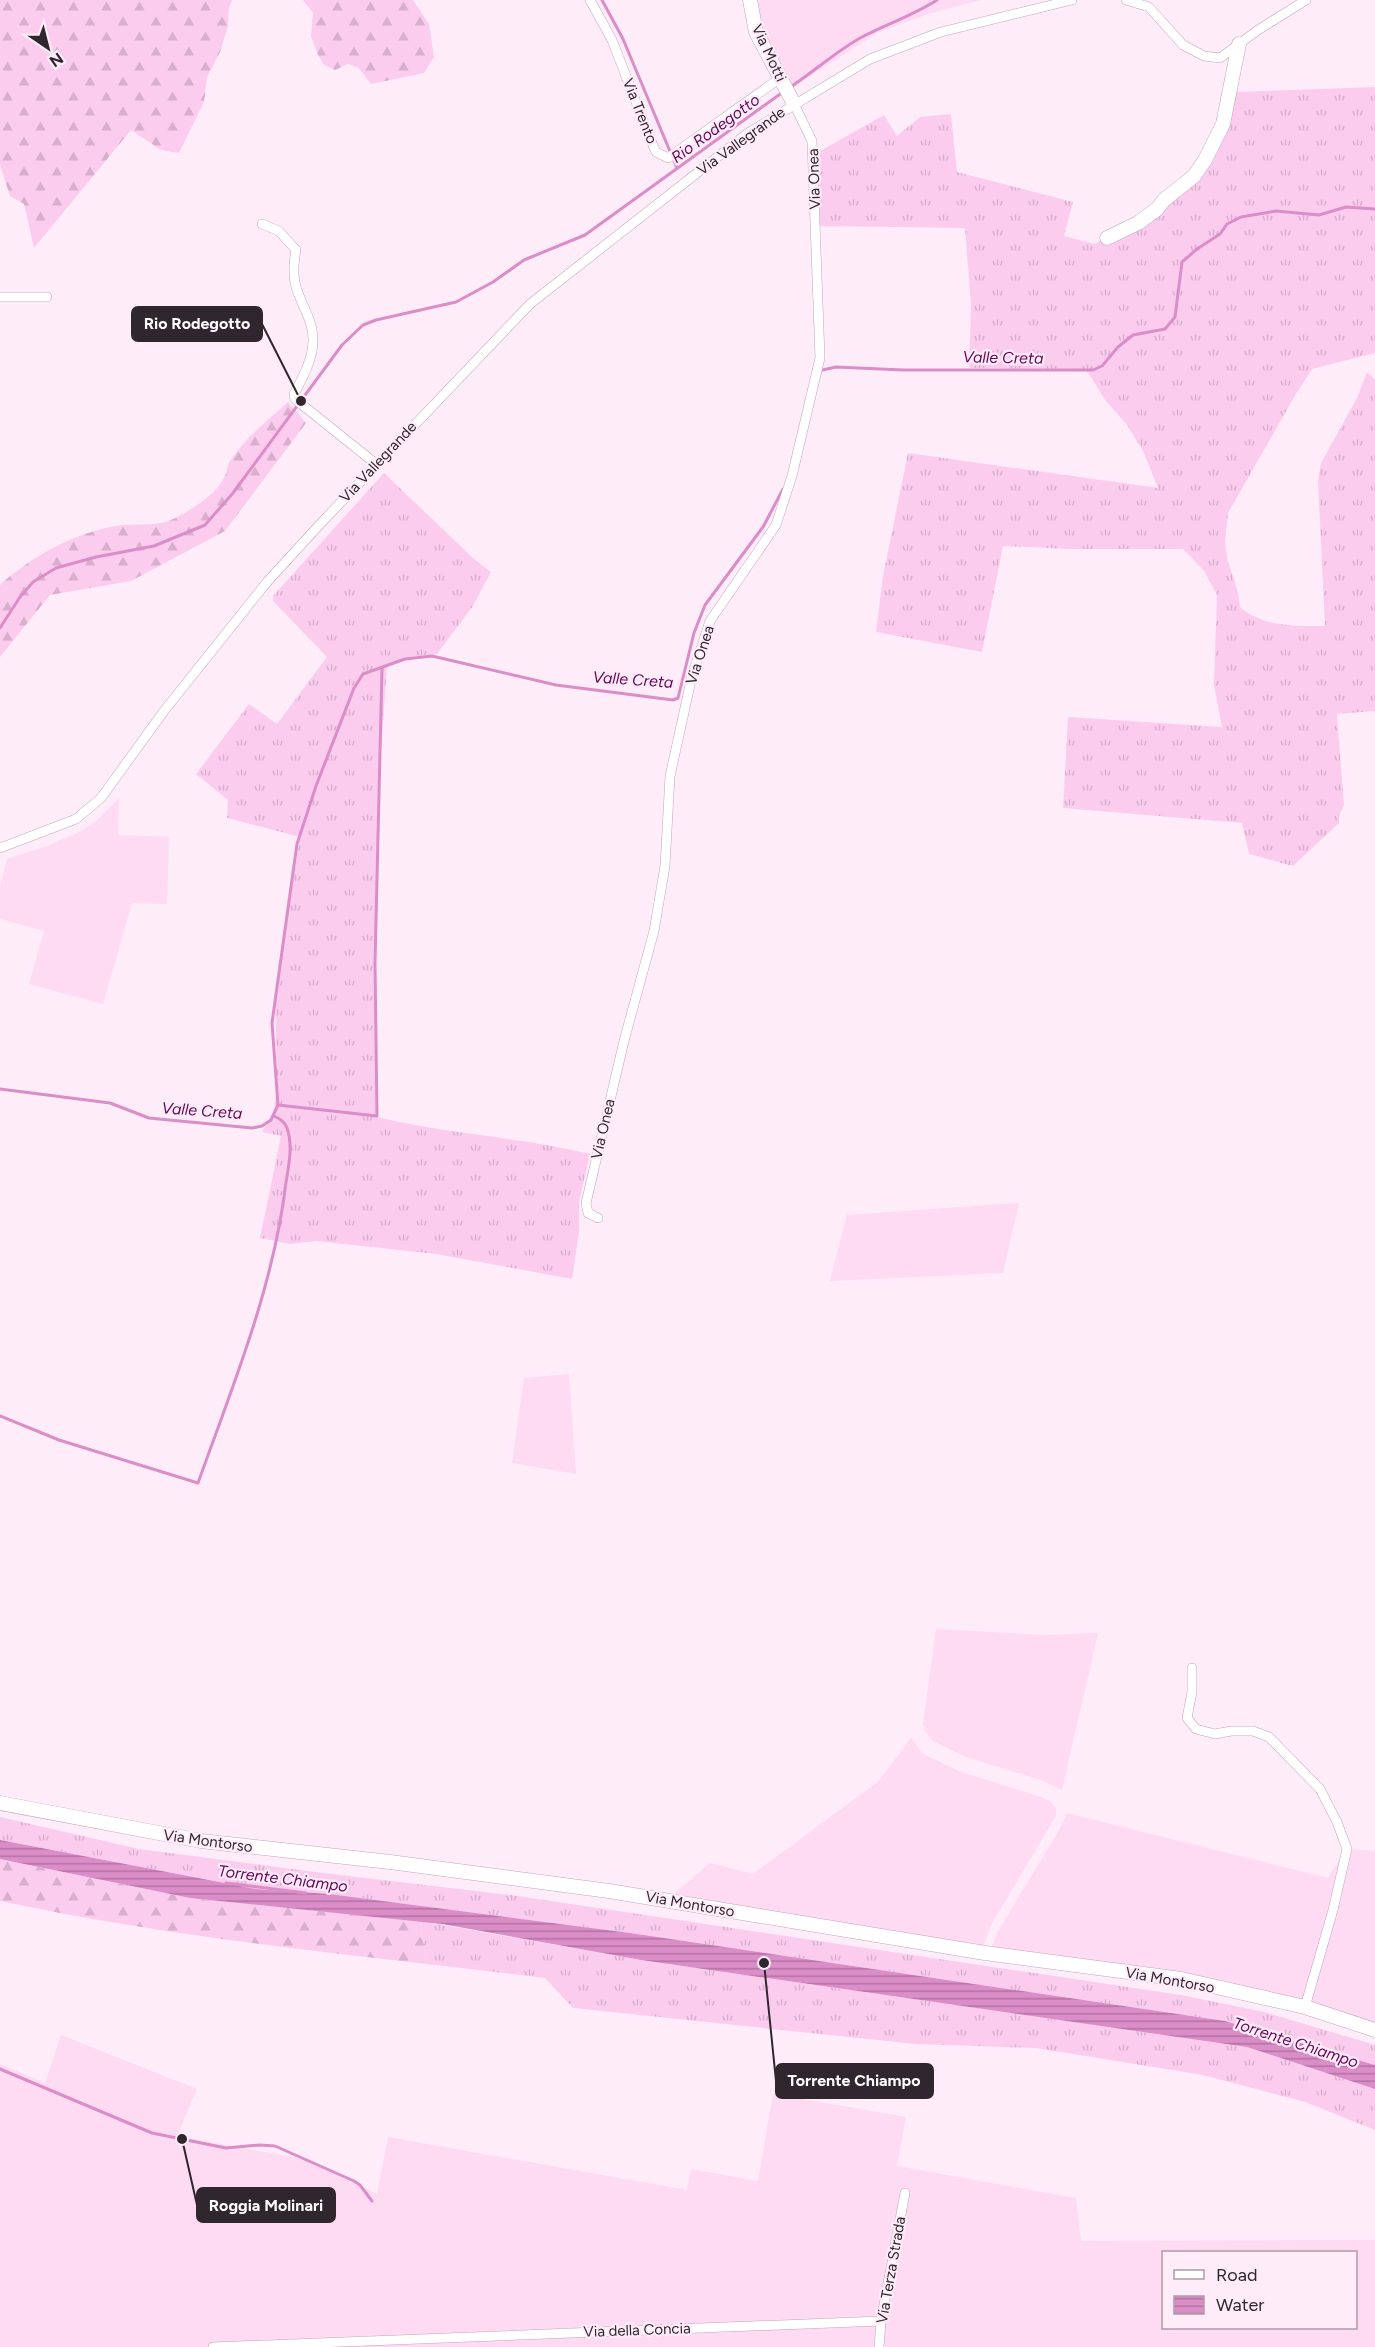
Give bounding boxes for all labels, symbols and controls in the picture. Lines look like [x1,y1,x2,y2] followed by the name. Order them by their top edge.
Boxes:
[18,18,78,78] north arrow
[748,21,790,85] street label: Via Motti
[46,49,67,71] text: N
[619,76,661,147] street label: Via Trento
[667,90,763,167] water label: Rio Rodegotto
[694,103,788,179] street label: Via Vallegrande
[804,148,824,210] street label: Via Onea
[132,307,262,341] callout: Rio Rodegotto
[144,314,250,333] text: Rio Rodegotto
[962,347,1044,368] water label: Valle Creta
[336,418,420,506] street label: Via Vallegrande
[682,623,718,687] street label: Via Onea
[592,667,674,692] water label: Valle Creta
[587,1097,619,1161] street label: Via Onea
[161,1098,243,1123] water label: Valle Creta
[162,1826,254,1856] street label: Via Montorso
[217,1861,349,1896] water label: Torrente Chiampo
[644,1887,736,1921] street label: Via Montorso
[1124,1963,1216,1997] street label: Via Montorso
[1231,2013,1361,2072] water label: Torrente Chiampo
[776,2064,933,2098] callout: Torrente Chiampo
[788,2071,920,2090] text: Torrente Chiampo
[197,2188,335,2222] callout: Roggia Molinari
[209,2196,323,2215] text: Roggia Molinari
[873,2215,909,2325] street label: Via Terza Strada
[1162,2251,1357,2329] legend
[1216,2264,1257,2286] text: Road
[1216,2294,1264,2316] text: Water
[583,2319,691,2341] street label: Via della Concia

